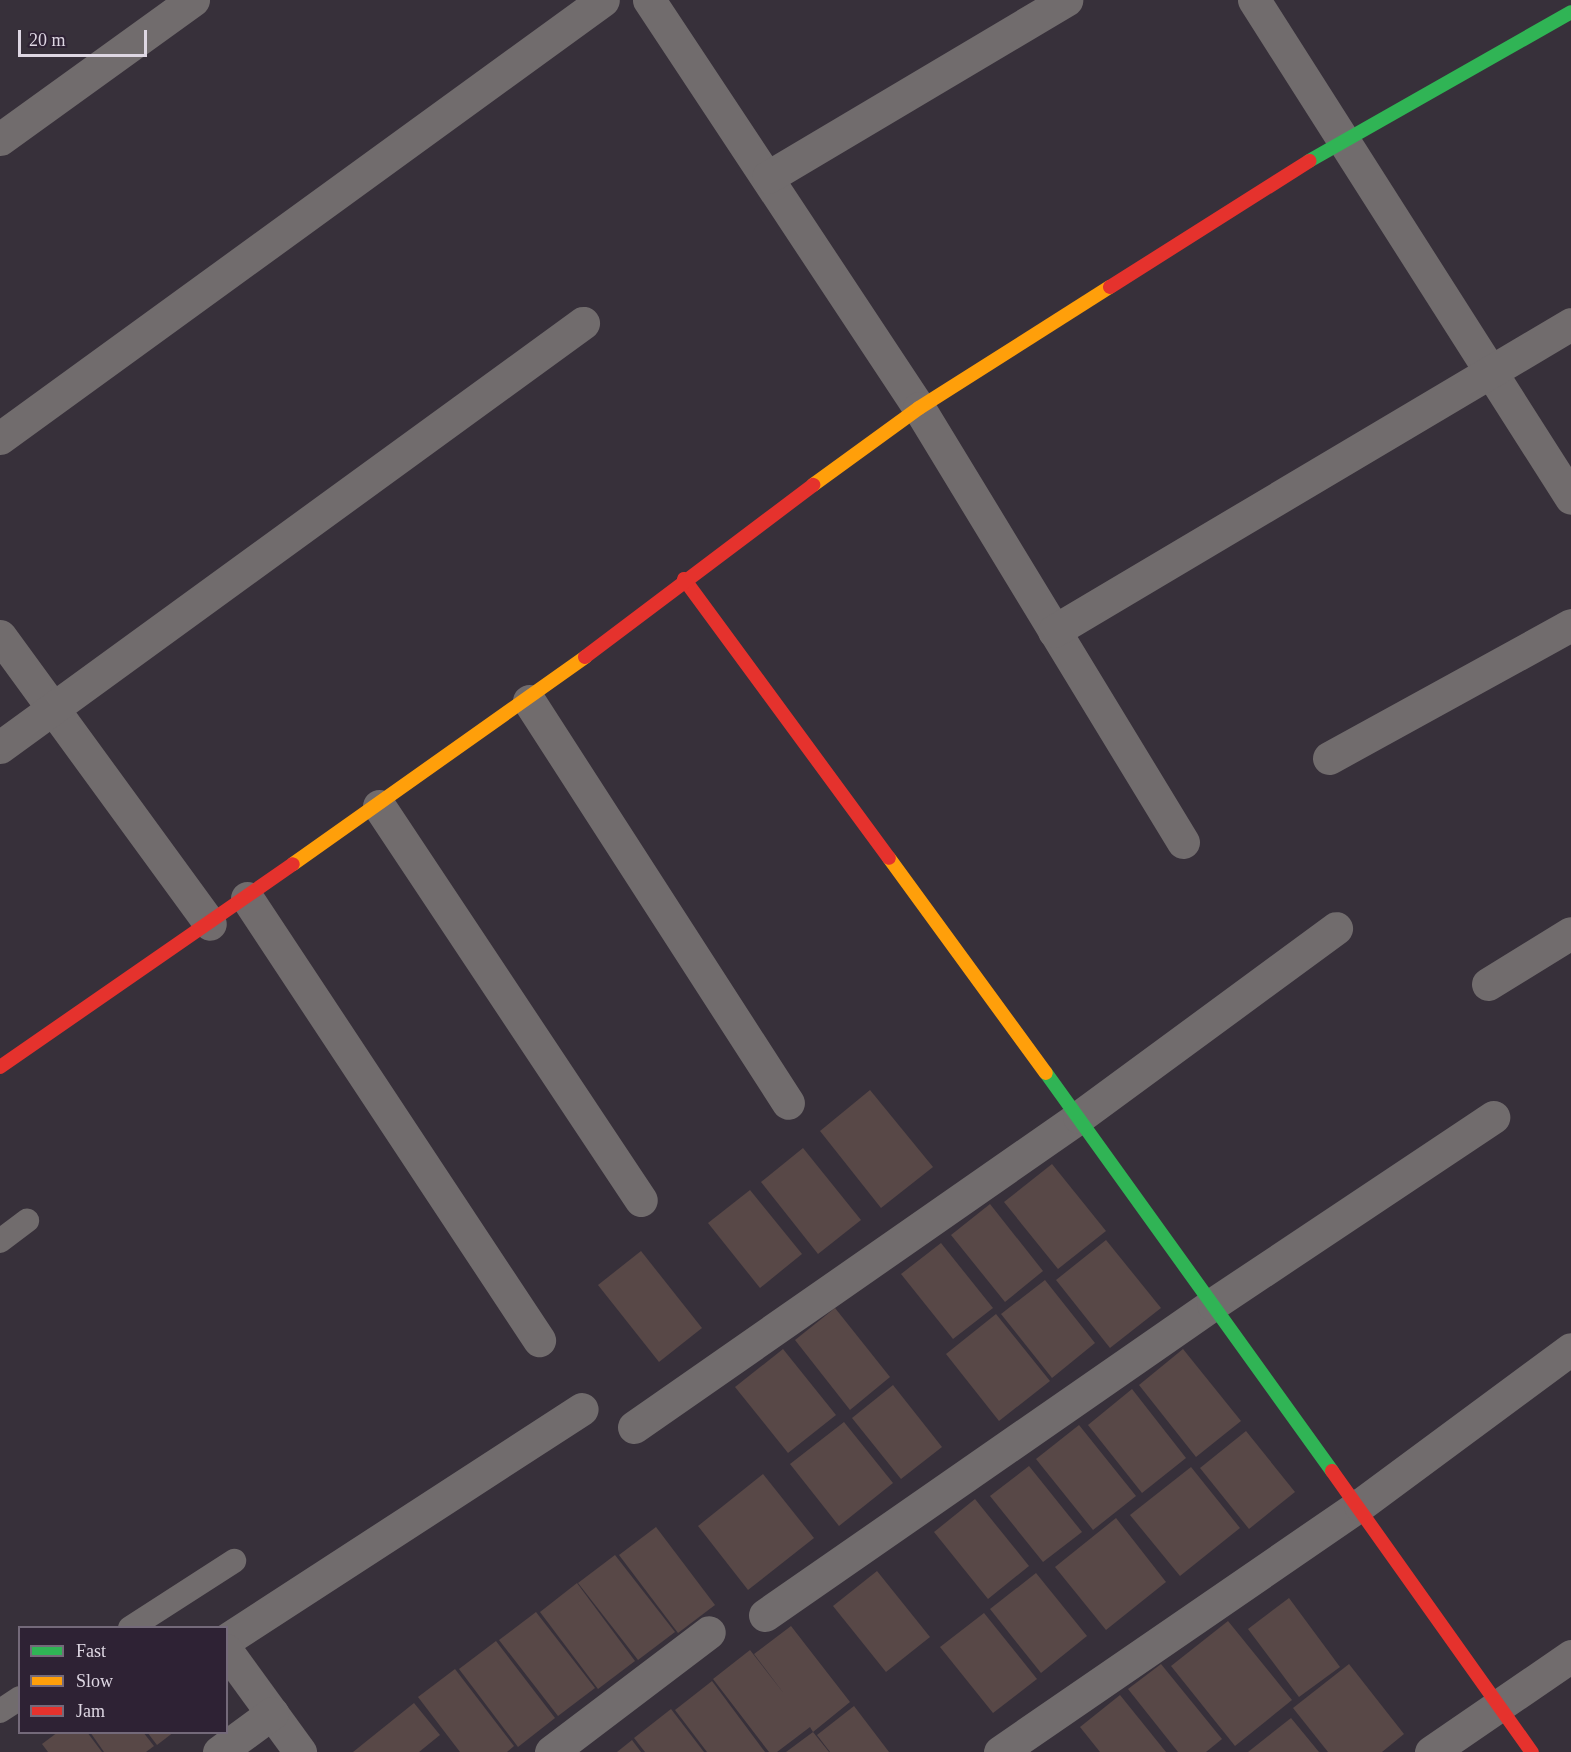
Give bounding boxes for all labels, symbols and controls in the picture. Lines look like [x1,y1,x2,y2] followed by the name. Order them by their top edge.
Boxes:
[21,18,150,56] scale bar
[29,30,66,50] text: 20 m
[18,1626,228,1734] legend
[76,1641,106,1661] text: Fast
[76,1671,113,1691] text: Slow
[76,1701,105,1721] text: Jam

